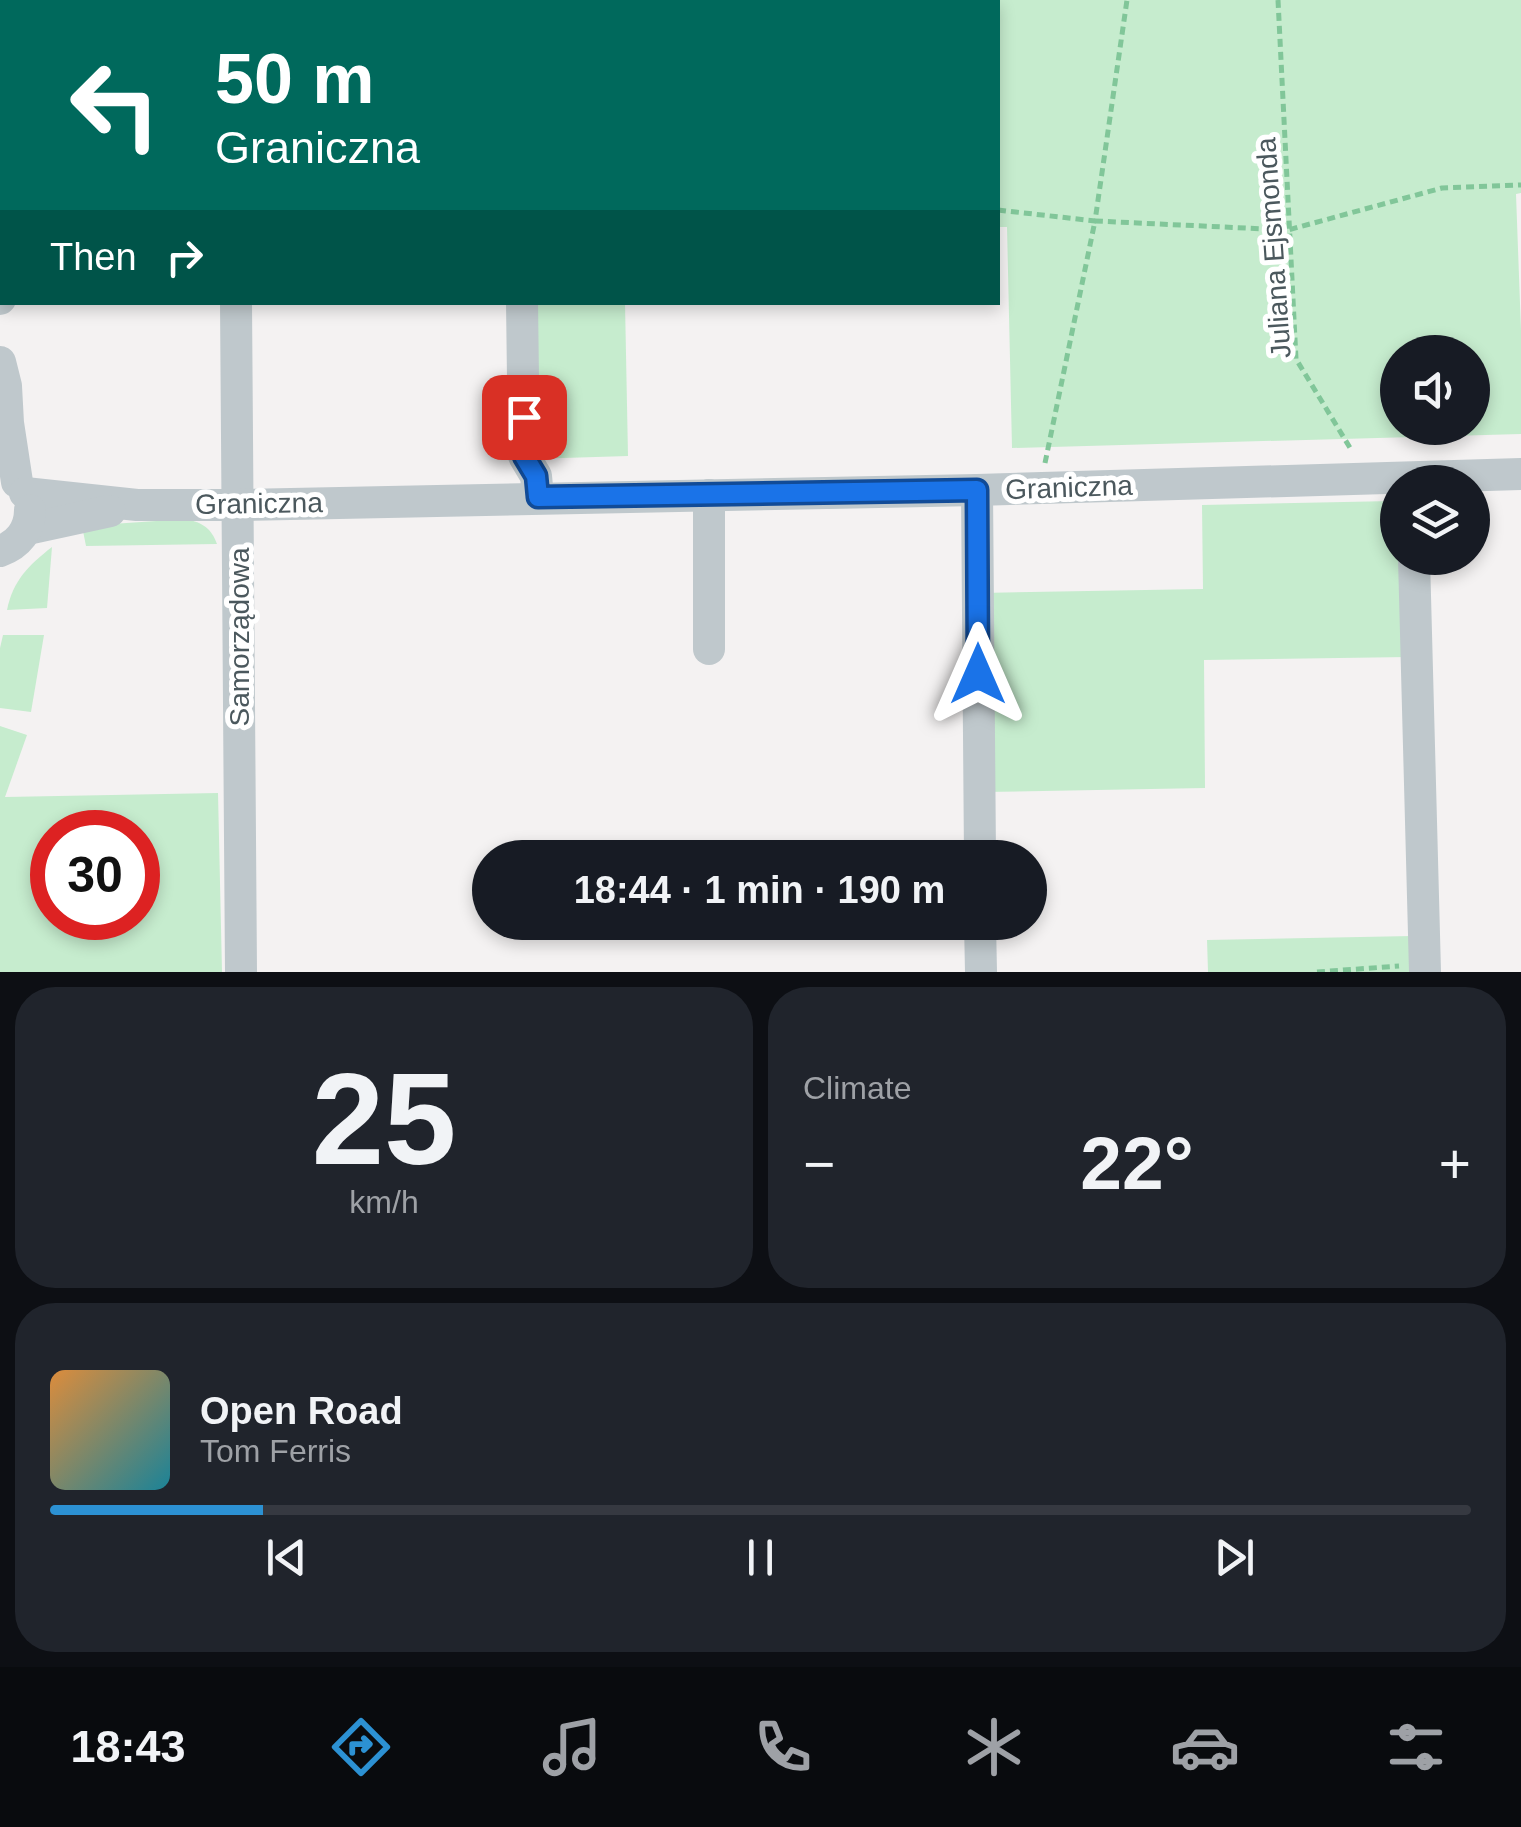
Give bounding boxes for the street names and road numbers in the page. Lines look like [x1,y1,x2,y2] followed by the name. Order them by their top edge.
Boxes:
[1250,136,1297,359] street label: Juliana Ejsmonda
[1005,470,1134,505] street label: Graniczna
[195,487,323,520] street label: Graniczna
[224,547,255,726] street label: Samorządowa

